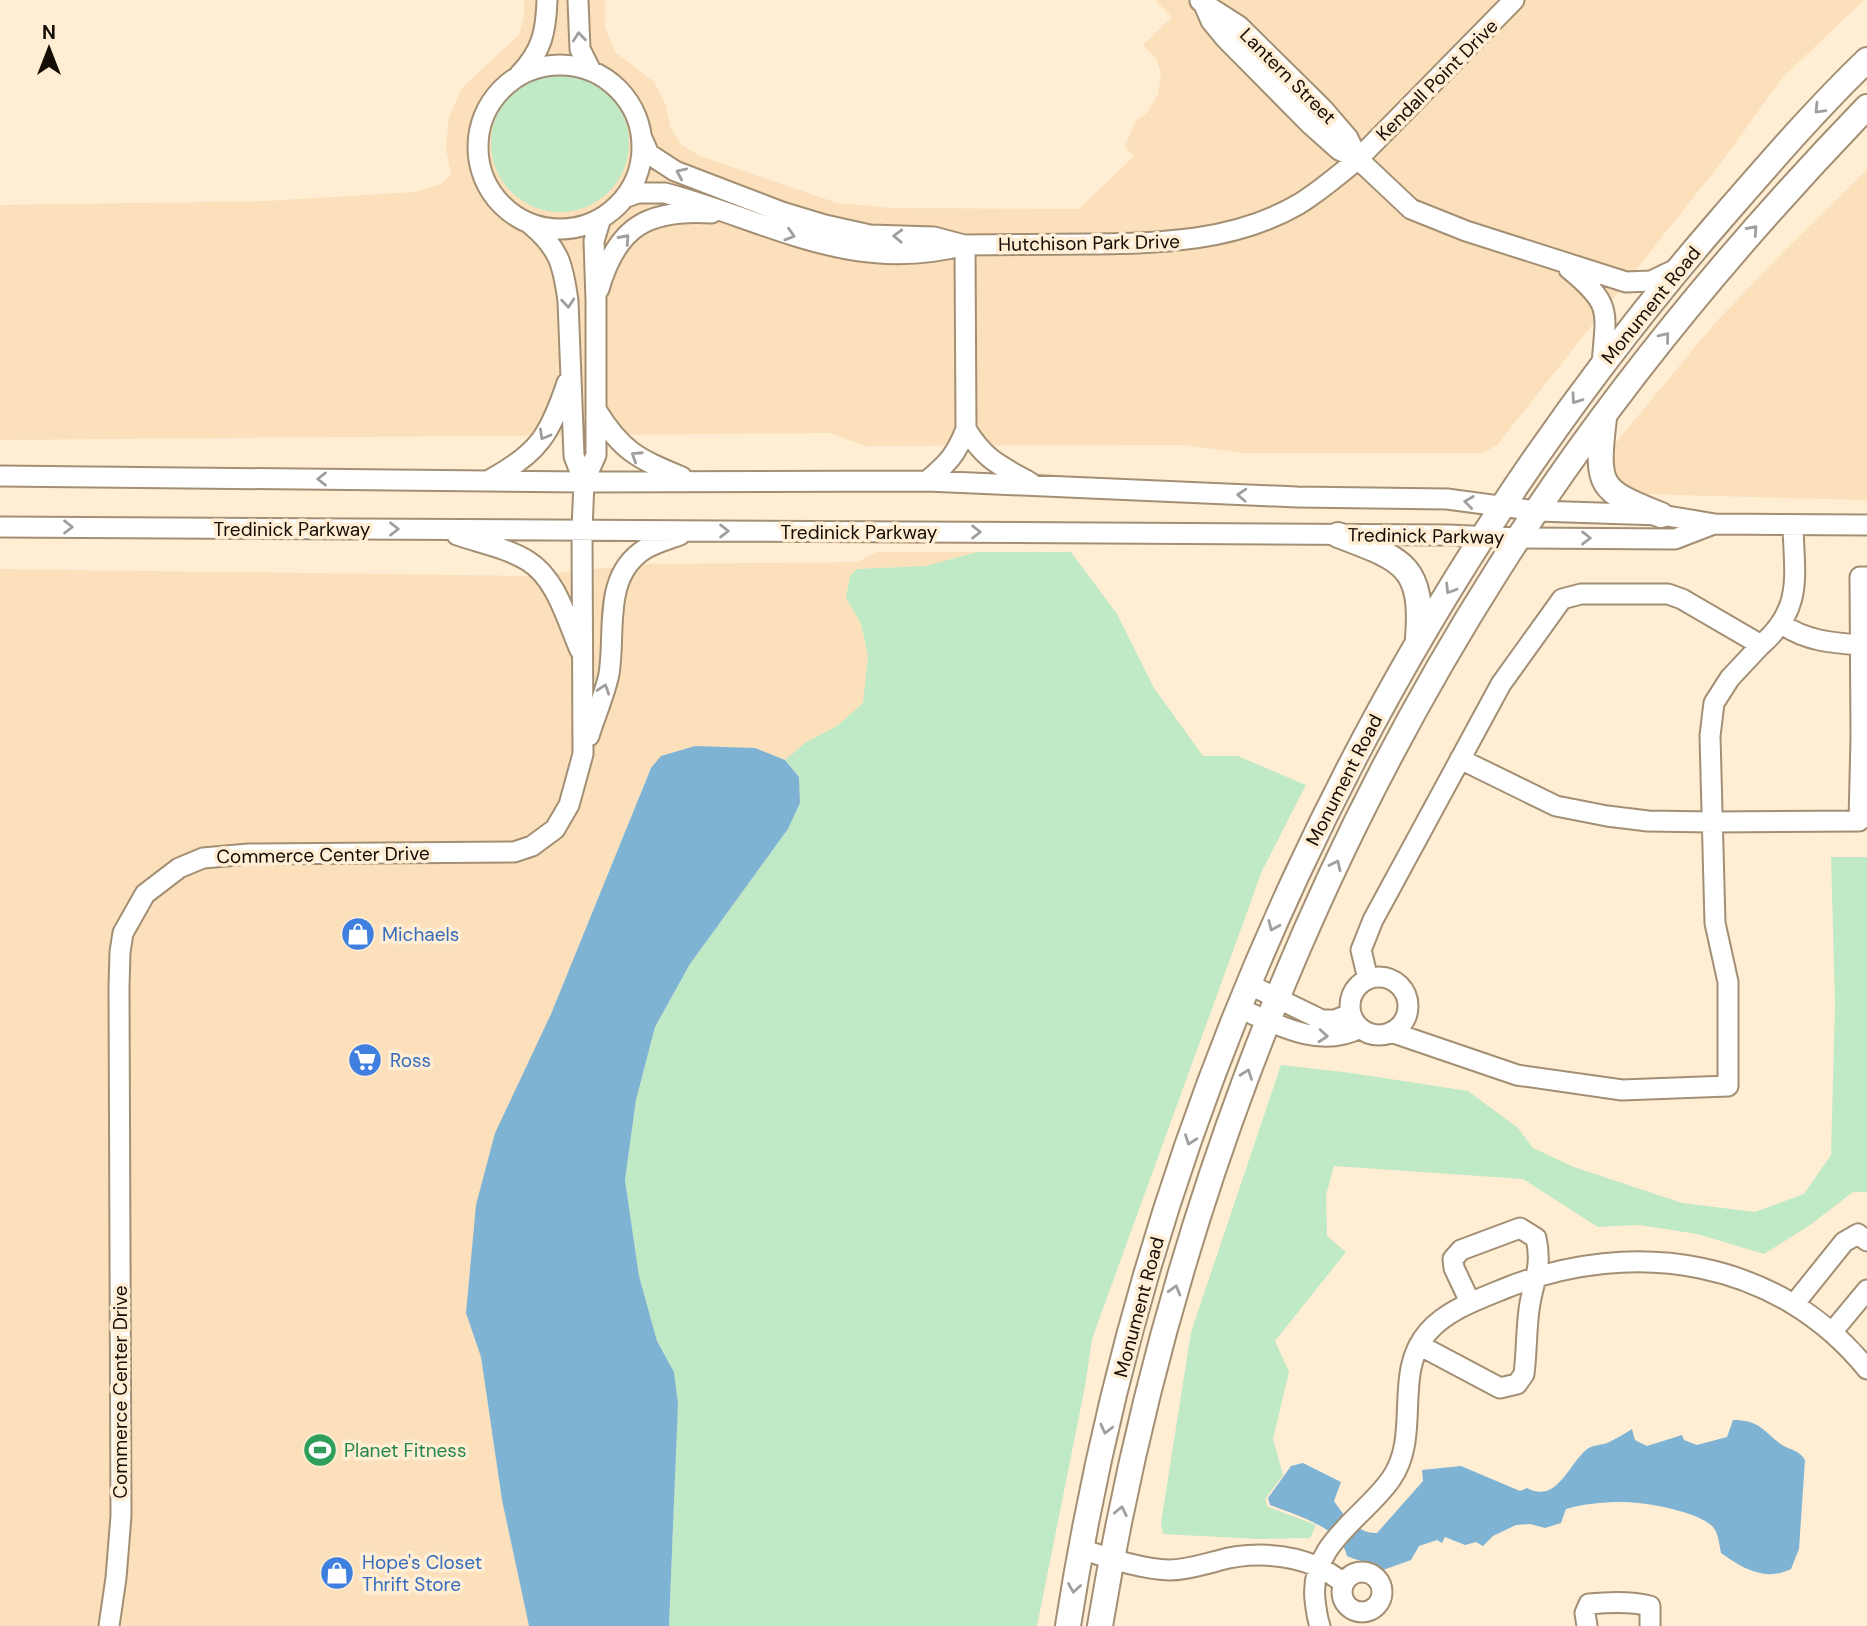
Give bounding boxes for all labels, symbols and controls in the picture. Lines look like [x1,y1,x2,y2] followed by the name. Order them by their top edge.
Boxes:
[14,14,84,84] north arrow
[1371,14,1503,146] street label: Kendall Point Drive
[42,20,56,45] text: N
[1235,23,1341,129] street label: Lantern Street
[572,31,587,42] one-way arrow
[1814,101,1827,114] one-way arrow
[676,167,688,181] one-way arrow
[1745,225,1757,238] one-way arrow
[784,227,796,241] one-way arrow
[892,228,903,244] one-way arrow
[998,229,1180,257] street label: Hutchison Park Drive
[616,234,629,247] one-way arrow
[1596,241,1706,369] street label: Monument Road
[560,298,575,309] one-way arrow
[1657,332,1670,344] one-way arrow
[1572,391,1584,404] one-way arrow
[539,427,552,440] one-way arrow
[631,451,644,464] one-way arrow
[316,471,327,487] one-way arrow
[1236,487,1247,502] one-way arrow
[1463,494,1475,509] one-way arrow
[214,517,371,542] street label: Tredinick Parkway
[63,519,74,535] one-way arrow
[781,520,938,545] street label: Tredinick Parkway
[389,521,399,537] one-way arrow
[1347,522,1505,550] street label: Tredinick Parkway
[719,523,730,539] one-way arrow
[971,524,982,540] one-way arrow
[1582,530,1592,546] one-way arrow
[1446,581,1459,594] one-way arrow
[596,683,610,695] one-way arrow
[1300,710,1388,850] street label: Monument Road
[216,841,430,869] street label: Commerce Center Drive
[1328,860,1342,872] one-way arrow
[339,915,377,953] shop icon: Michaels
[1267,919,1281,931] one-way arrow
[382,922,459,947] place label: Michaels
[1318,1028,1329,1043] one-way arrow
[346,1041,384,1079] supermarket icon: Ross
[390,1048,431,1073] place label: Ross
[1239,1069,1253,1081] one-way arrow
[1184,1134,1198,1146] one-way arrow
[1108,1234,1170,1380] street label: Monument Road
[1166,1284,1181,1296] one-way arrow
[108,1285,133,1499] street label: Commerce Center Drive
[1100,1423,1114,1435] one-way arrow
[301,1431,339,1469] sports icon: Planet Fitness
[344,1438,466,1463] place label: Planet Fitness
[1112,1505,1127,1517] one-way arrow
[362,1550,482,1597] place label: Hope's Closet Thrift Store
[318,1554,356,1592] shop icon: Hope's Closet Thrift Store
[1067,1582,1082,1594] one-way arrow

